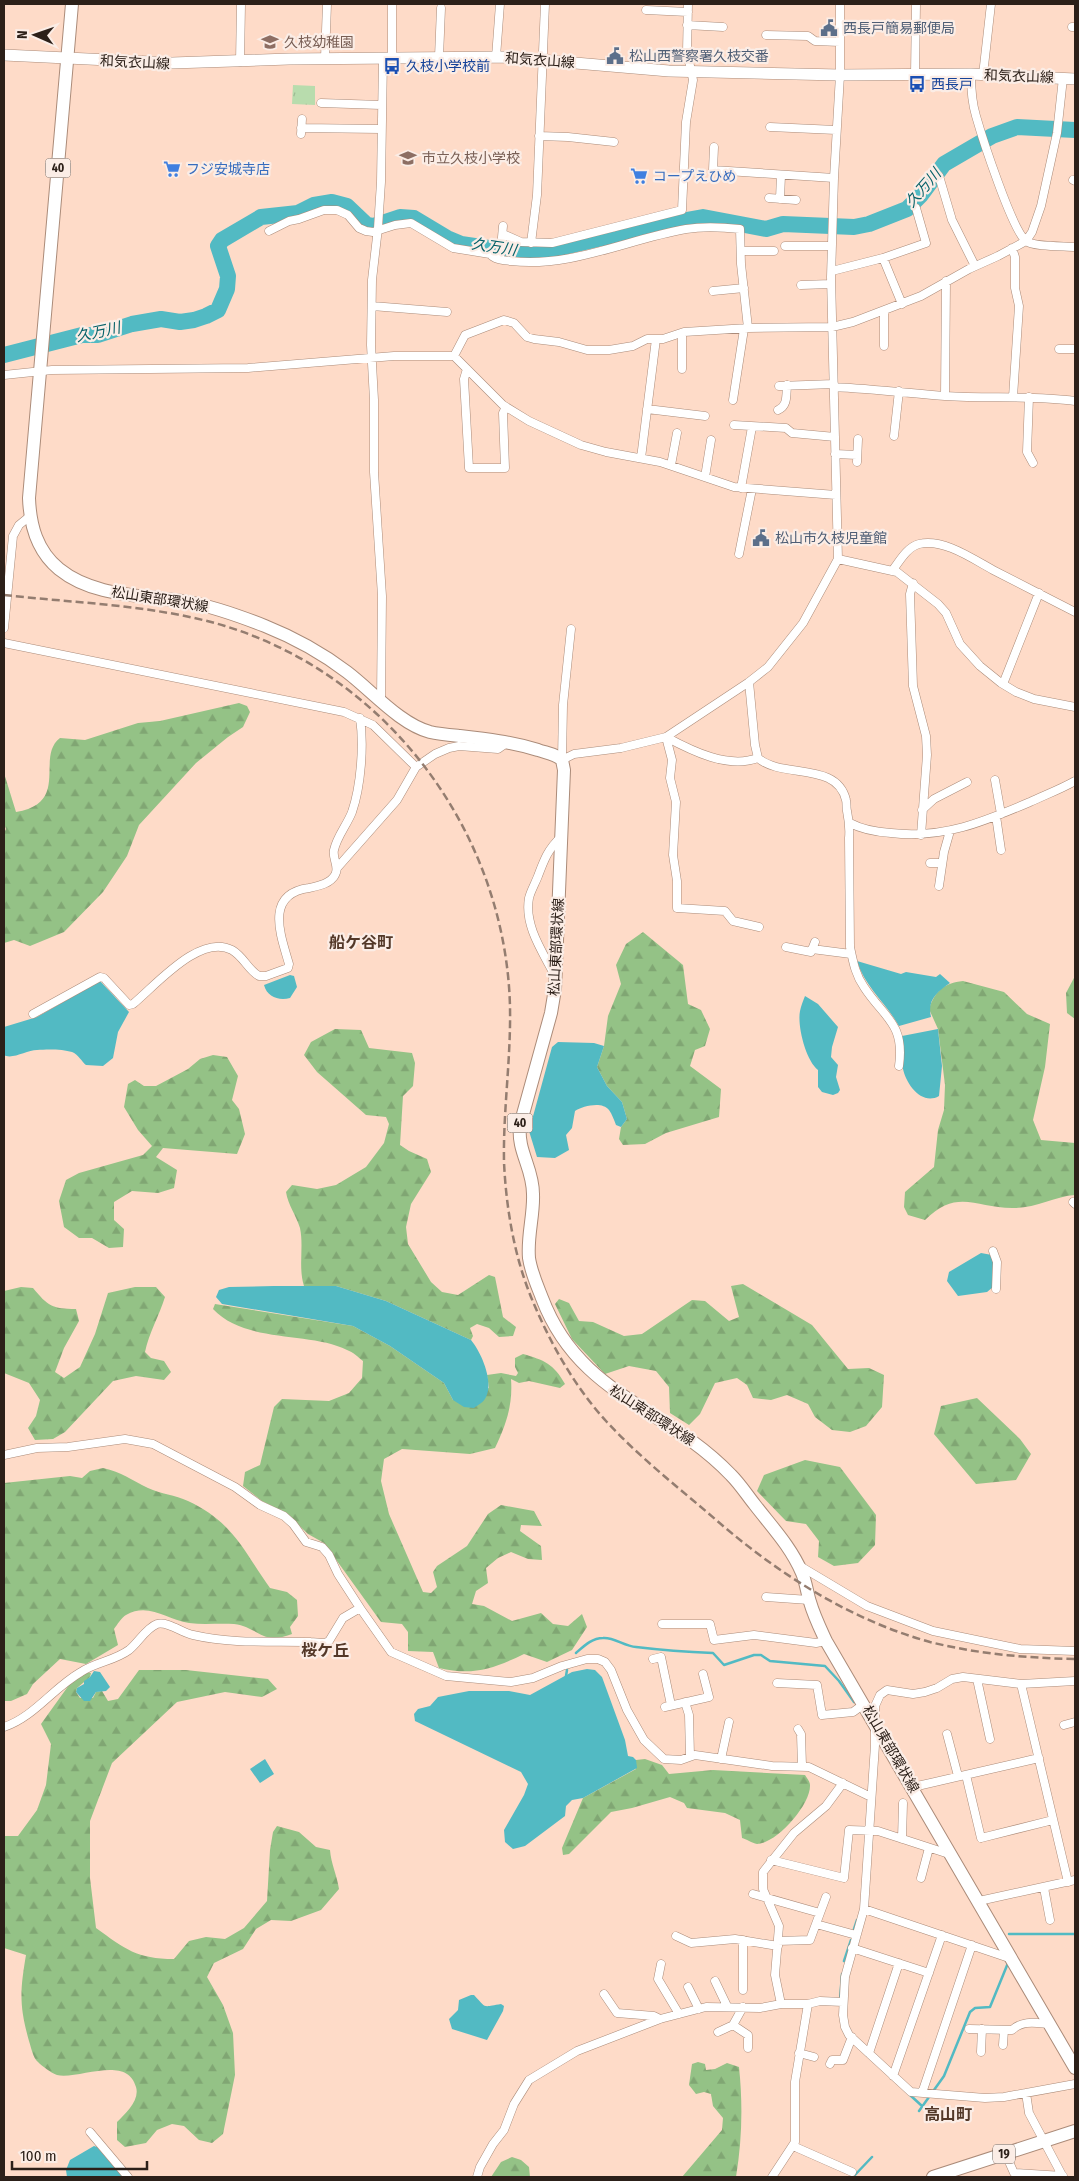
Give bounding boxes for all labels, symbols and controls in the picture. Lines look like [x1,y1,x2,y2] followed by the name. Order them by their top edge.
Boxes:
[10,10,60,60] north arrow
[819,18,839,38] public building icon: 西長戸簡易郵便局
[843,20,955,37] place label: 西長戸簡易郵便局
[14,30,31,39] text: N
[260,32,280,52] school or university icon: 久枝幼稚園
[284,34,354,51] place label: 久枝幼稚園
[605,46,625,66] public building icon: 松山西警察署久枝交番
[629,48,769,65] place label: 松山西警察署久枝交番
[504,50,575,71] street label: 和気衣山線
[100,52,170,73] street label: 和気衣山線
[382,56,402,76] bus stop icon: 久枝小学校前
[406,58,490,75] place label: 久枝小学校前
[984,67,1054,86] street label: 和気衣山線
[907,74,927,94] bus stop icon: 西長戸
[931,76,973,93] place label: 西長戸
[398,148,418,168] school or university icon: 市立久枝小学校
[422,150,520,167] place label: 市立久枝小学校
[46,158,70,178] road number: 40
[162,159,182,179] supermarket icon: フジ安城寺店
[186,161,270,178] place label: フジ安城寺店
[901,164,946,211] water label: 久万川
[629,166,649,186] supermarket icon: コープえひめ
[653,168,736,185] place label: コープえひめ
[470,235,520,260] water label: 久万川
[74,318,124,345] water label: 久万川
[751,528,771,548] public building icon: 松山市久枝児童館
[775,530,887,547] place label: 松山市久枝児童館
[110,583,210,616] street label: 松山東部環状線
[545,898,568,996] street label: 松山東部環状線
[329,933,393,952] district label: 船ケ谷町
[508,1114,532,1132] road number: 40
[606,1382,697,1449] street label: 松山東部環状線
[301,1641,349,1660] district label: 桜ケ丘
[859,1703,922,1796] street label: 松山東部環状線
[924,2105,972,2124] district label: 高山町
[12,2138,148,2170] scale bar
[993,2144,1015,2164] road number: 19
[20,2147,57,2165] text: 100 m

